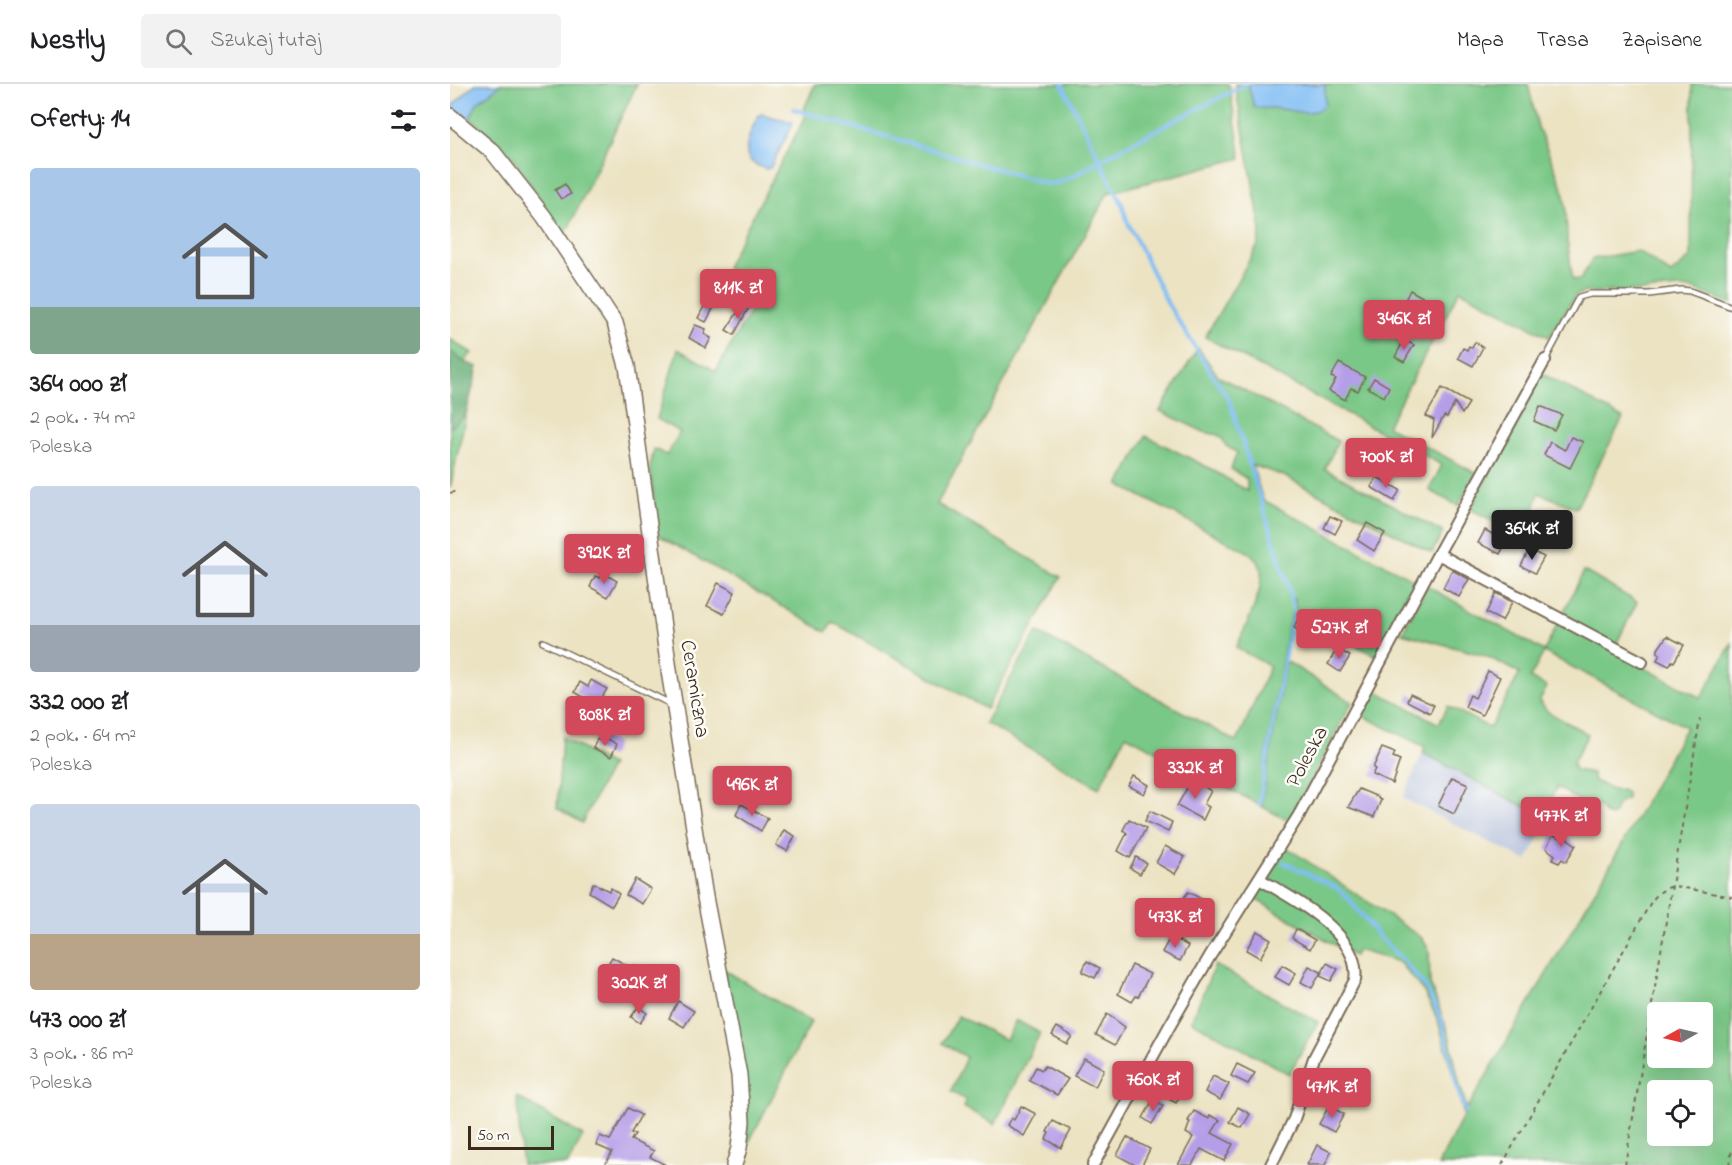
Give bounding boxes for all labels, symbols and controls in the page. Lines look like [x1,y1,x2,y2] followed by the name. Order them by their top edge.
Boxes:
[141,14,561,68] search box
[30,21,105,62] text: Nestly
[162,25,195,58] icon: search
[210,25,321,57] text: Szukaj tutaj
[1457,26,1504,56] text: Mapa
[1537,26,1589,56] text: Trasa
[1622,26,1702,56] text: Zapisane
[30,101,130,139] text: Oferty: 14
[387,104,420,137] icon: filters
[171,207,279,315] icon: home
[683,269,793,320] pin: 811K zł
[714,274,762,303] text: 811K zł
[1349,300,1459,351] pin: 346K zł
[1378,305,1430,334] text: 346K zł
[30,366,126,404] text: 364 000 zł
[30,404,136,433] text: 2 pok. · 74 m²
[30,433,92,462] text: Poleska
[1331,438,1441,489] pin: 700K zł
[1359,443,1413,472] text: 700K zł
[1477,510,1587,561] pin: 364K zł
[1506,515,1558,544] text: 364K zł
[171,525,279,633] icon: home
[549,534,659,585] pin: 392K zł
[578,539,630,568] text: 392K zł
[1284,609,1394,660] pin: 527K zł
[1310,614,1368,643] text: 527K zł
[671,638,717,740] street label: Ceramiczna
[30,684,128,722] text: 332 000 zł
[550,696,660,747] pin: 808K zł
[579,701,631,730] text: 808K zł
[1279,721,1337,793] street label: Poleska
[30,722,136,751] text: 2 pok. · 64 m²
[1140,749,1250,800] pin: 332K zł
[30,751,92,780] text: Poleska
[1168,754,1222,783] text: 332K zł
[697,766,807,817] pin: 496K zł
[727,771,777,800] text: 496K zł
[1506,797,1616,848] pin: 477K zł
[1535,802,1587,831] text: 477K zł
[171,843,279,951] icon: home
[1120,898,1230,949] pin: 473K zł
[1149,903,1201,932] text: 473K zł
[584,964,694,1015] pin: 302K zł
[612,969,666,998] text: 302K zł
[30,1002,126,1040] text: 473 000 zł
[1647,1002,1713,1068] north arrow
[1647,1002,1713,1146] map controls
[30,1040,134,1069] text: 3 pok. · 86 m²
[1098,1061,1208,1112] pin: 760K zł
[1126,1066,1180,1095] text: 760K zł
[1277,1068,1387,1119] pin: 471K zł
[30,1069,92,1098] text: Poleska
[1307,1073,1357,1102] text: 471K zł
[1647,1080,1713,1146] button: locate
[468,1123,554,1150] scale bar
[477,1124,509,1148] text: 50 m

